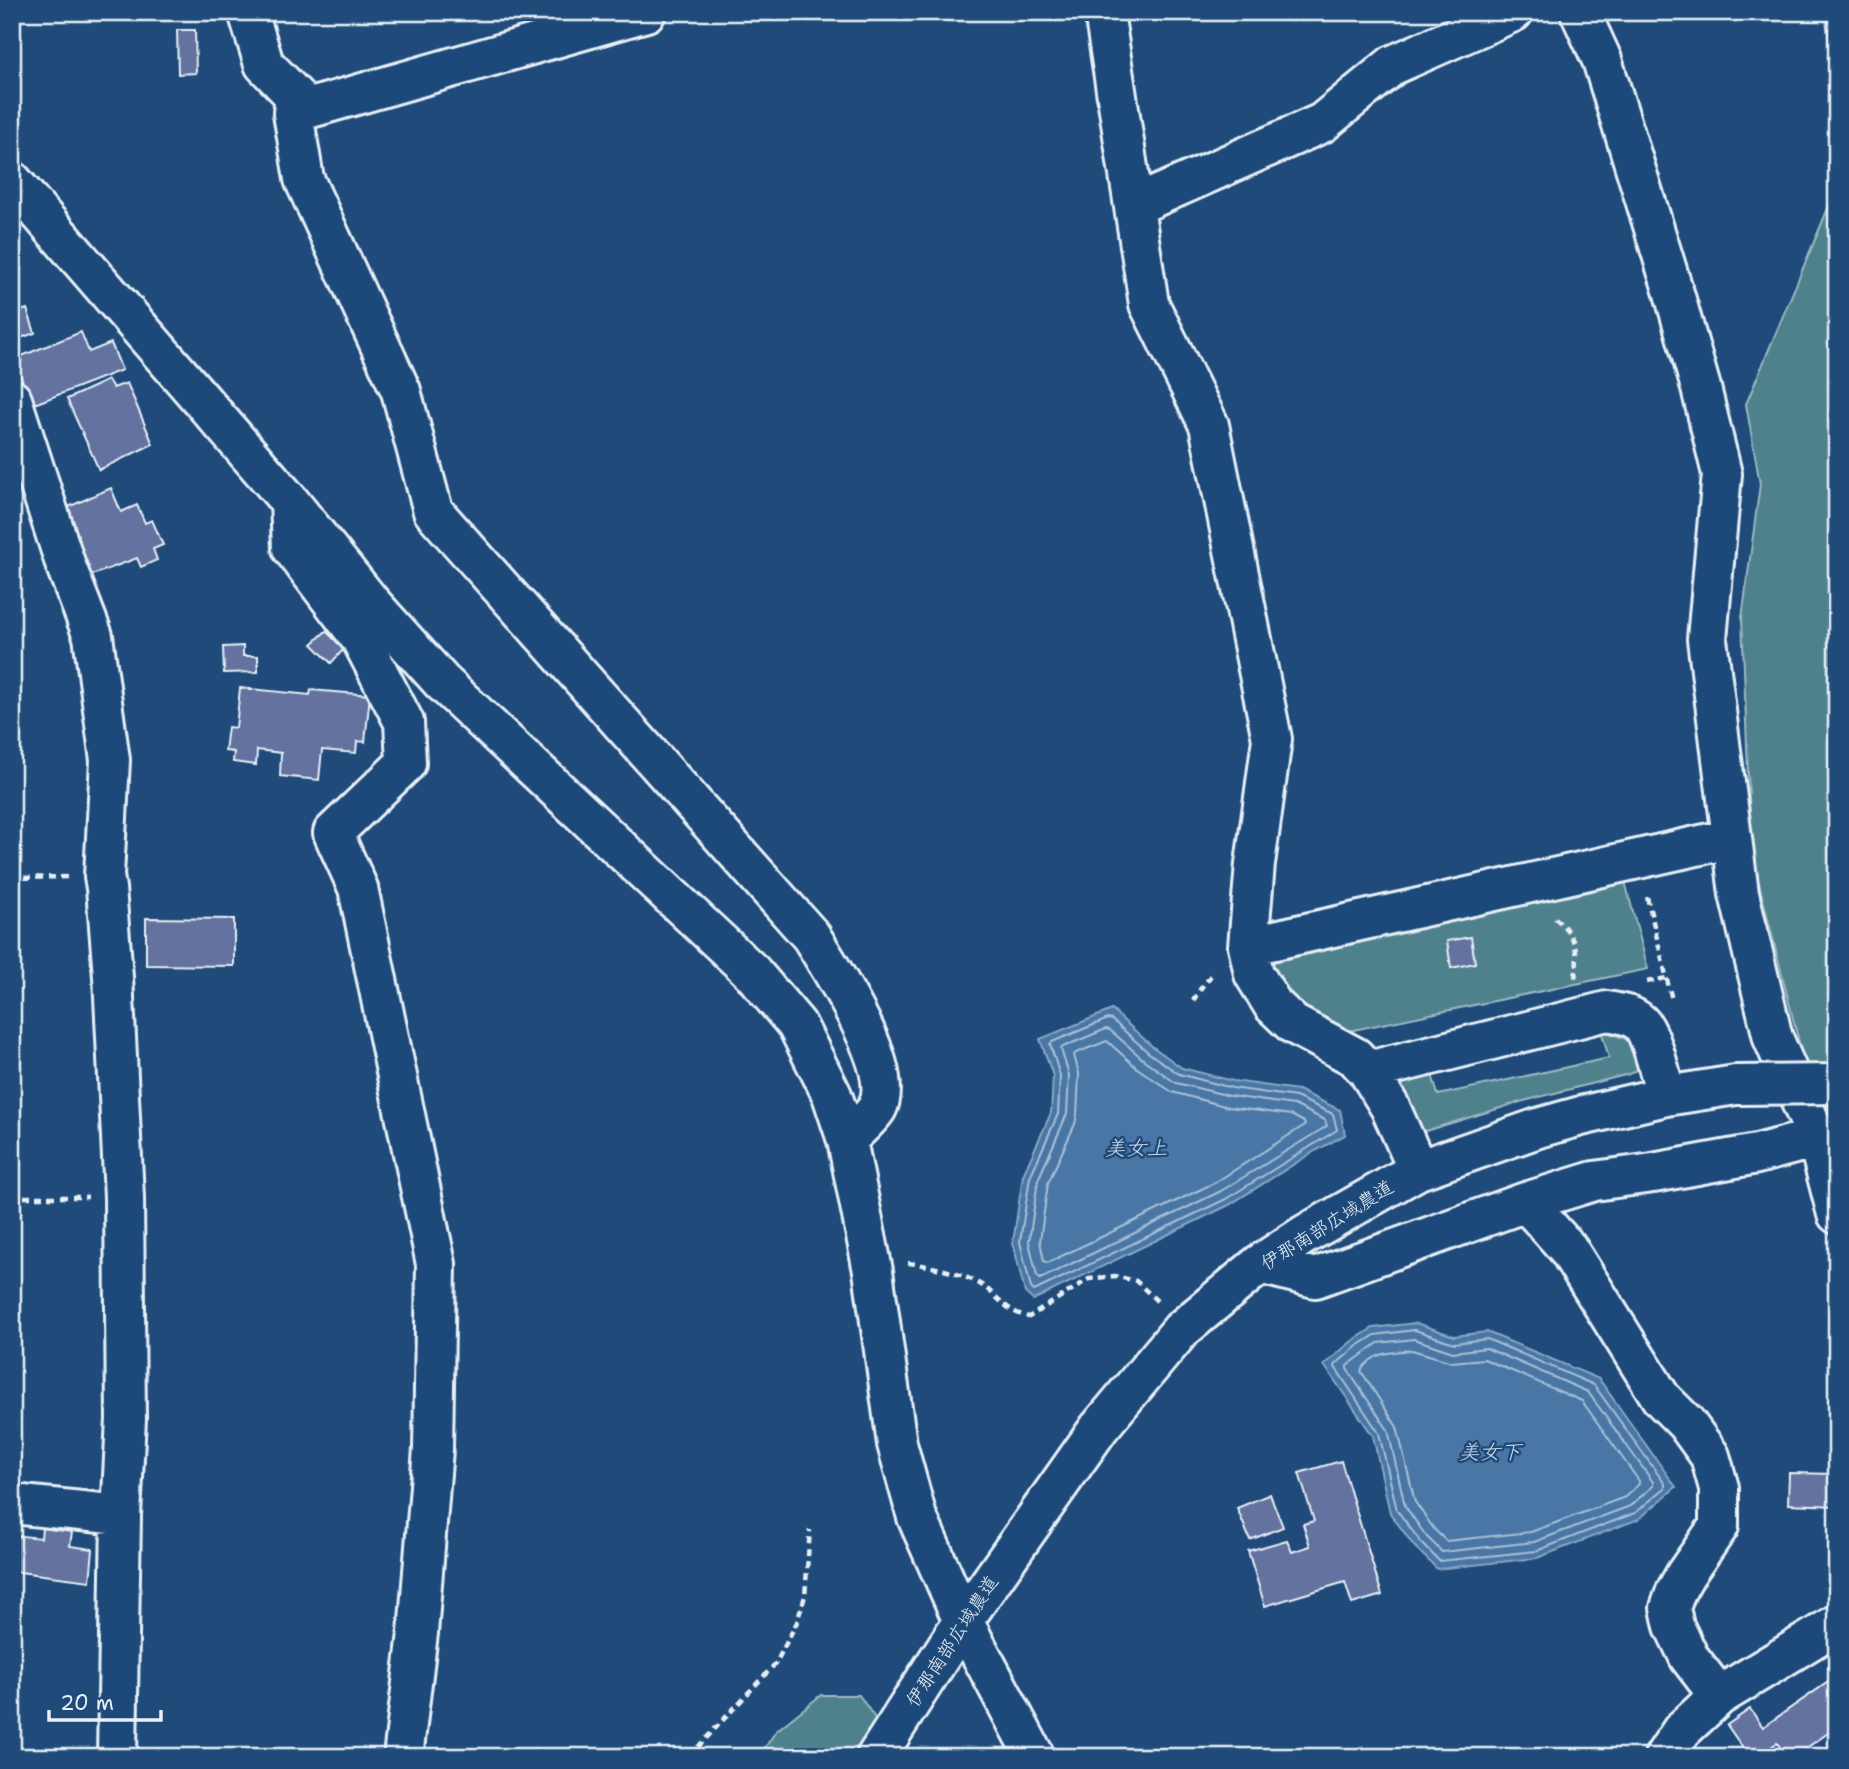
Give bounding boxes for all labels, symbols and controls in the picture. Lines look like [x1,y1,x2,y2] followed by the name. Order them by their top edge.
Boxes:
[1105,1134,1168,1162] water label: 美女上
[1256,1174,1398,1276] street label: 伊那南部広域農道
[1459,1438,1523,1466] water label: 美女下
[900,1570,1004,1712] street label: 伊那南部広域農道
[49,1678,161,1722] scale bar
[60,1689,114,1717] text: 20 m

